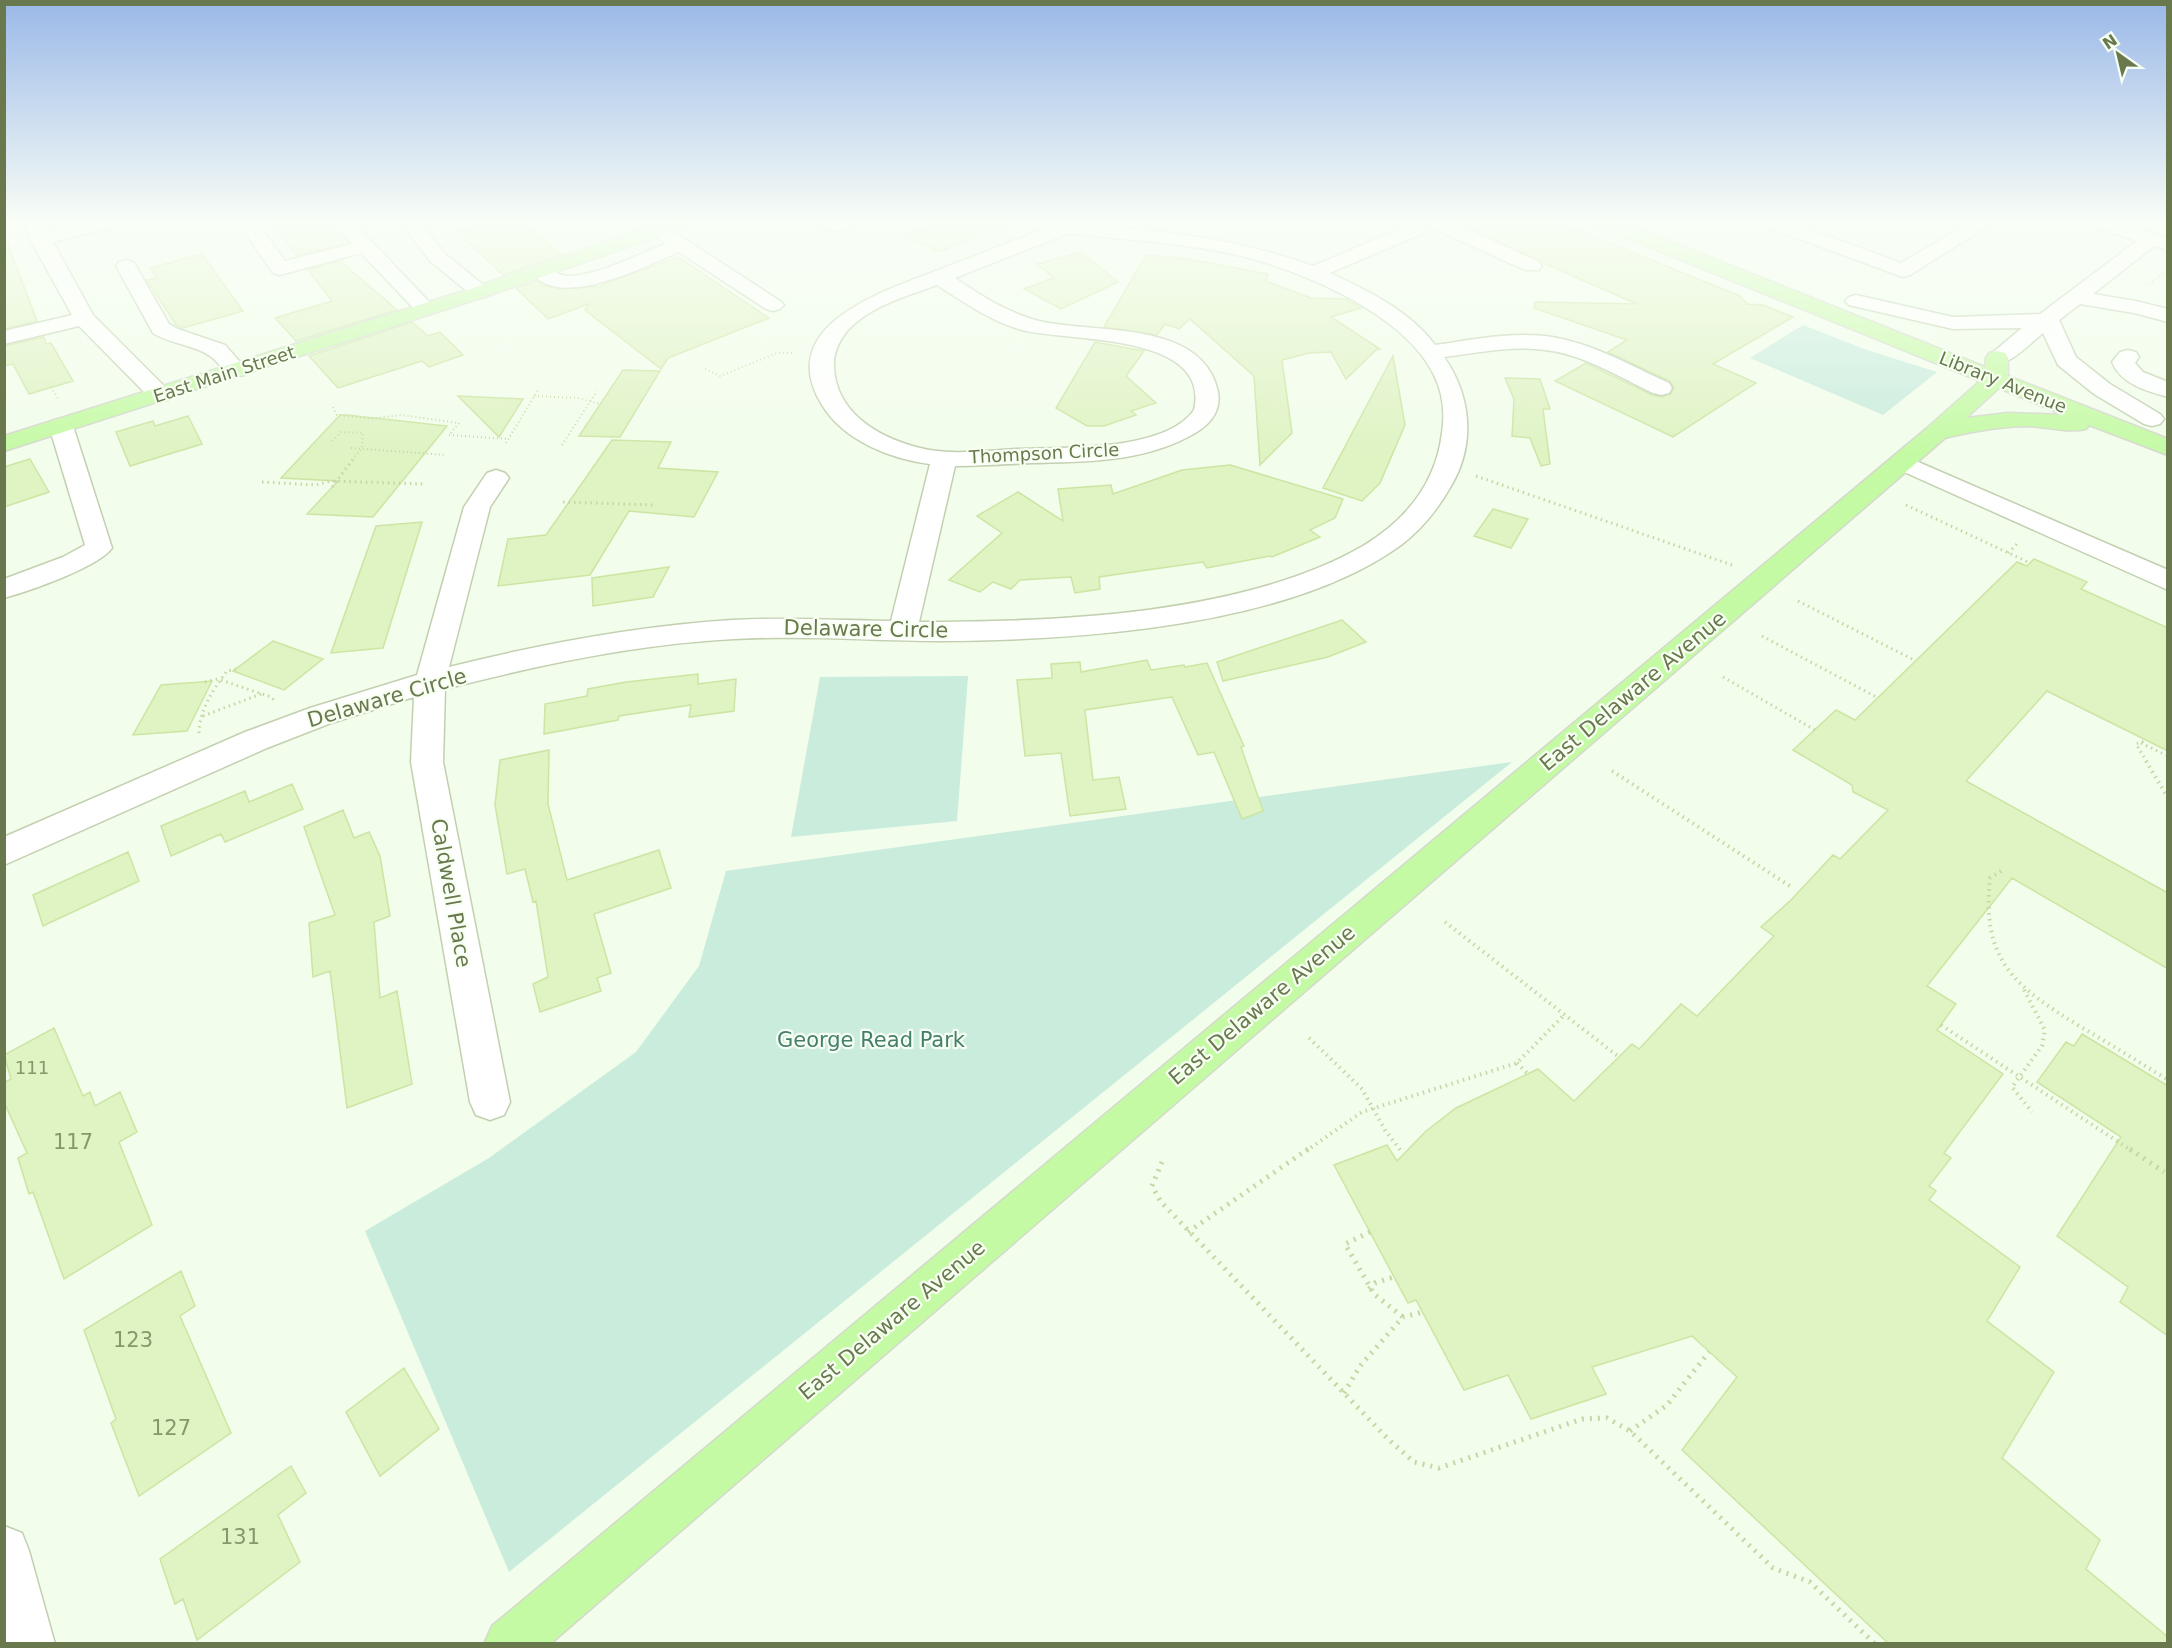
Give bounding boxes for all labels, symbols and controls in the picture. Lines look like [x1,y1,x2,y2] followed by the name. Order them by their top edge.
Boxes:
[2088,24,2148,84] north arrow
[2099,30,2121,54] text: N
[150,341,298,407] street label: East Main Street
[1936,347,2070,417] street label: Library Avenue
[967,439,1120,467] street label: Thompson Circle
[1535,606,1731,776] street label: East Delaware Avenue
[784,616,948,642] street label: Delaware Circle
[305,664,469,732] street label: Delaware Circle
[426,817,476,969] street label: Caldwell Place
[1164,920,1360,1090] street label: East Delaware Avenue
[777,1028,966,1052] park label: George Read Park
[15,1057,49,1078] house number: 111
[53,1130,93,1154] house number: 117
[794,1235,990,1405] street label: East Delaware Avenue
[113,1328,153,1352] house number: 123
[151,1416,191,1440] house number: 127
[220,1525,260,1549] house number: 131

